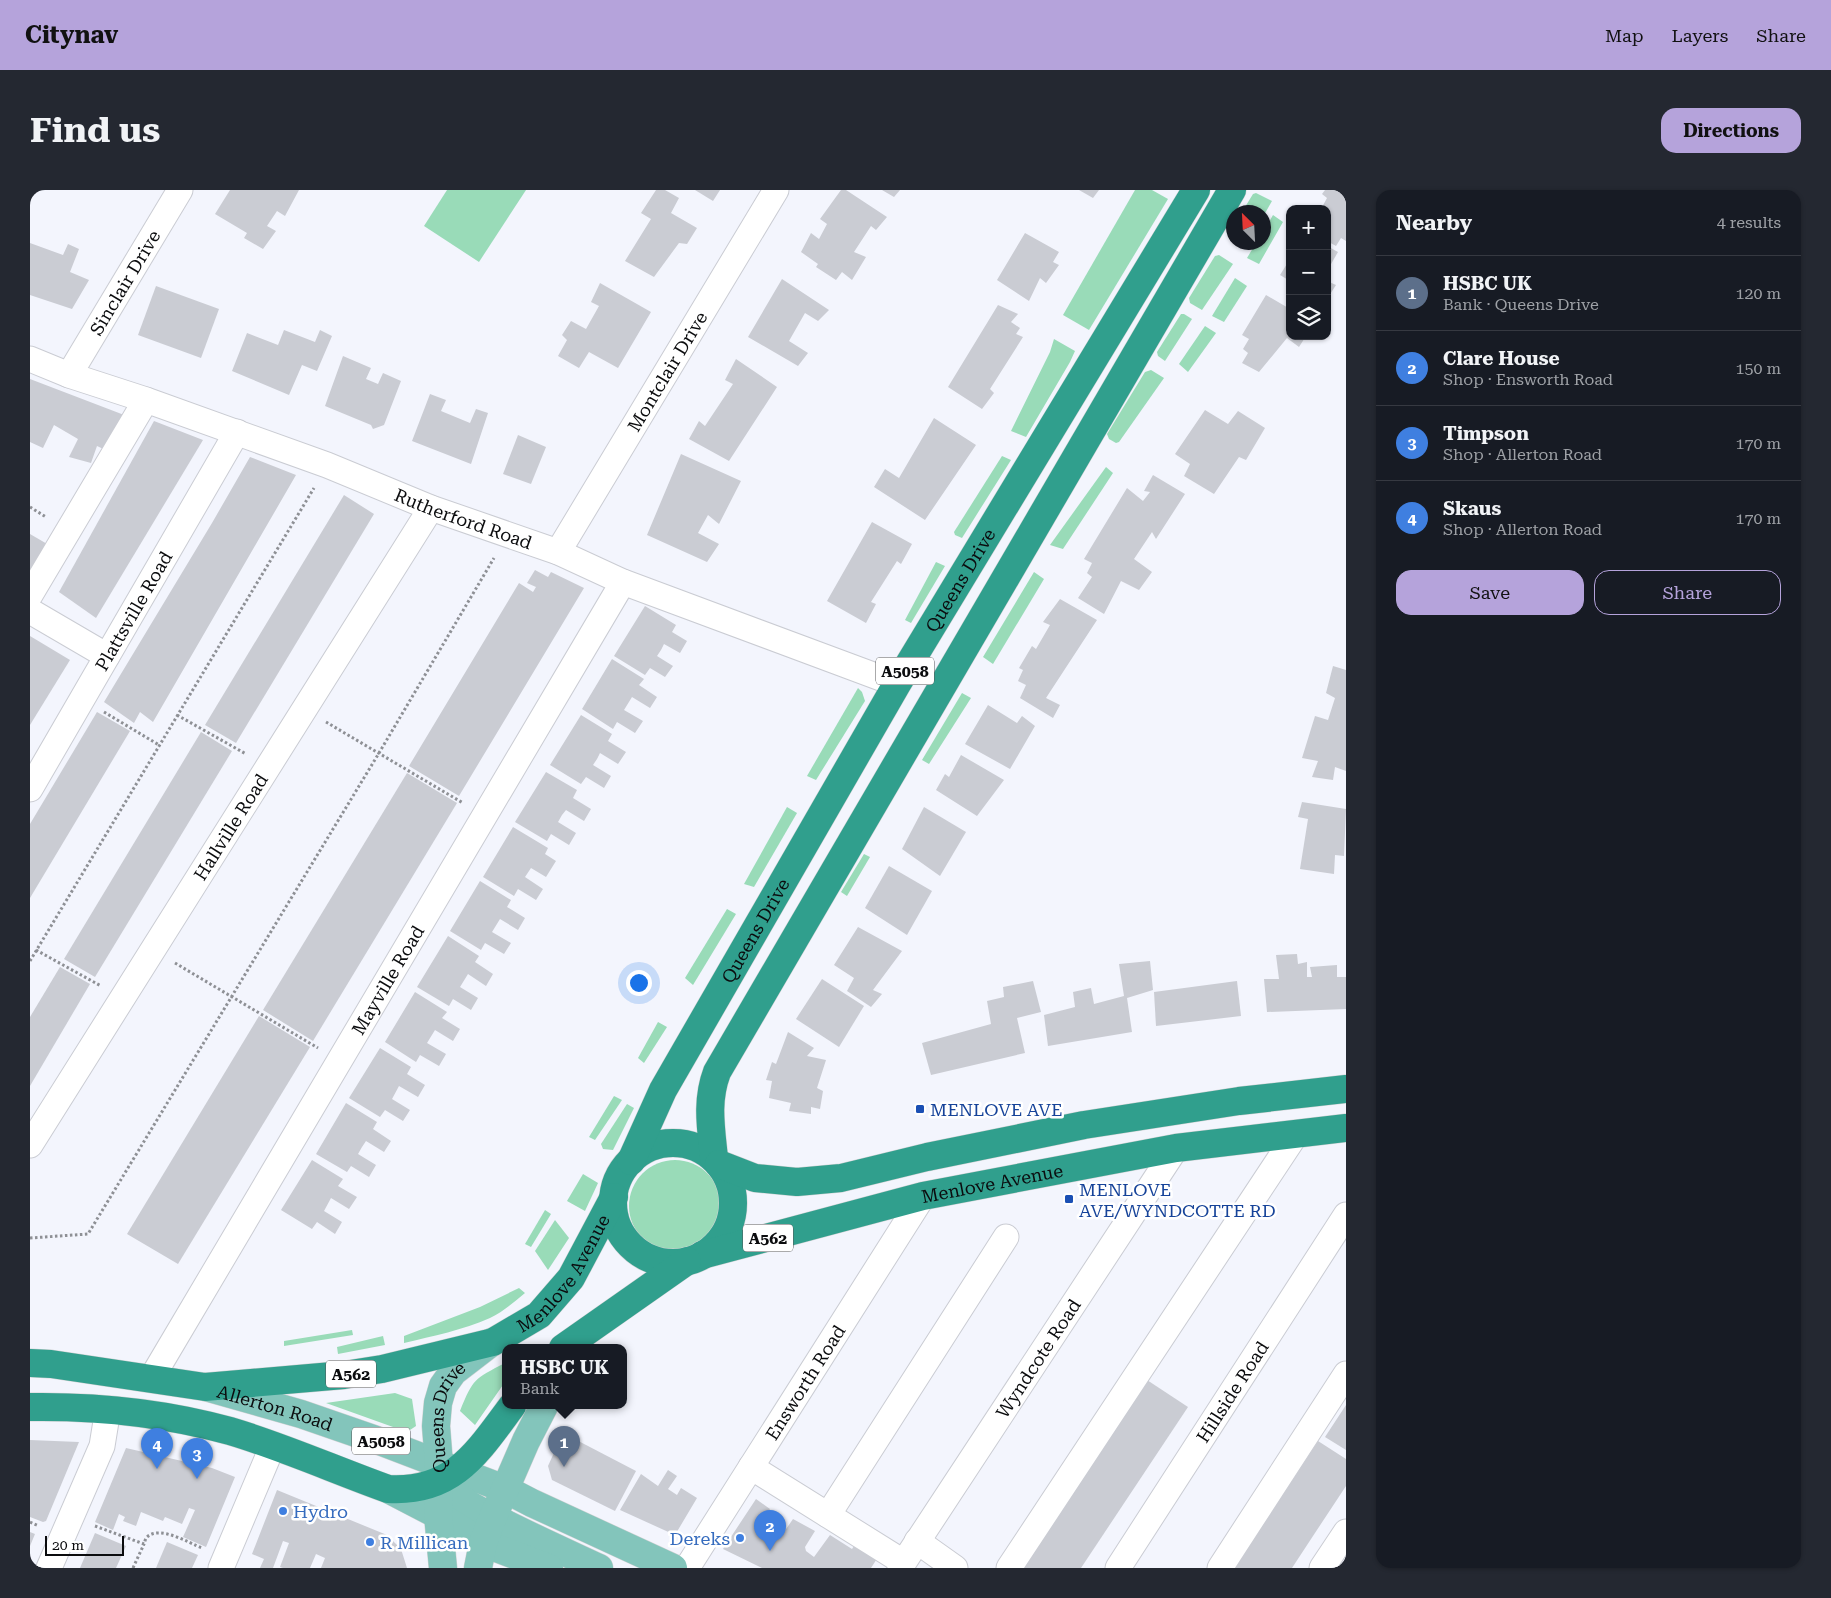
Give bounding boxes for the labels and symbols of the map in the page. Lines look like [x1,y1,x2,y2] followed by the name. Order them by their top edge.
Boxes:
[1226,205,1271,250] north arrow
[85,226,164,339] street label: Sinclair Drive
[623,307,711,435] street label: Montclair Drive
[392,484,535,553] street label: Rutherford Road
[921,524,999,636] street label: Queens Drive
[90,547,176,674] street label: Plattsville Road
[876,658,934,684] road number: A5058
[189,769,272,884] street label: Hallville Road
[717,874,793,986] street label: Queens Drive
[347,921,428,1038] street label: Mayville Road
[626,970,652,996] your location
[930,1099,1062,1120] place label: MENLOVE AVE
[914,1103,926,1115] marker: MENLOVE AVE
[920,1159,1065,1207] street label: Menlove Avenue
[1079,1179,1276,1221] place label: MENLOVE AVE/WYNDCOTTE RD
[1063,1193,1075,1205] marker: MENLOVE AVE/WYNDCOTTE RD
[513,1211,613,1336] street label: Menlove Avenue
[743,1224,793,1252] road number: A562
[991,1294,1085,1422] street label: Wyndcote Road
[761,1320,849,1444] street label: Ensworth Road
[1192,1337,1273,1446] street label: Hillside Road
[425,1356,469,1473] street label: Queens Drive
[326,1360,376,1388] road number: A562
[215,1380,336,1435] street label: Allerton Road
[548,1426,580,1467] pin: 1
[141,1428,173,1469] pin: 4
[352,1428,410,1454] road number: A5058
[181,1438,213,1479] pin: 3
[293,1501,348,1522] place label: Hydro
[277,1505,289,1517] marker: Hydro
[754,1510,786,1551] pin: 2
[669,1528,730,1549] place label: Dereks
[380,1532,469,1553] place label: R Millican
[734,1532,746,1544] marker: Dereks
[45,1533,124,1556] scale bar
[364,1536,376,1548] marker: R Millican

